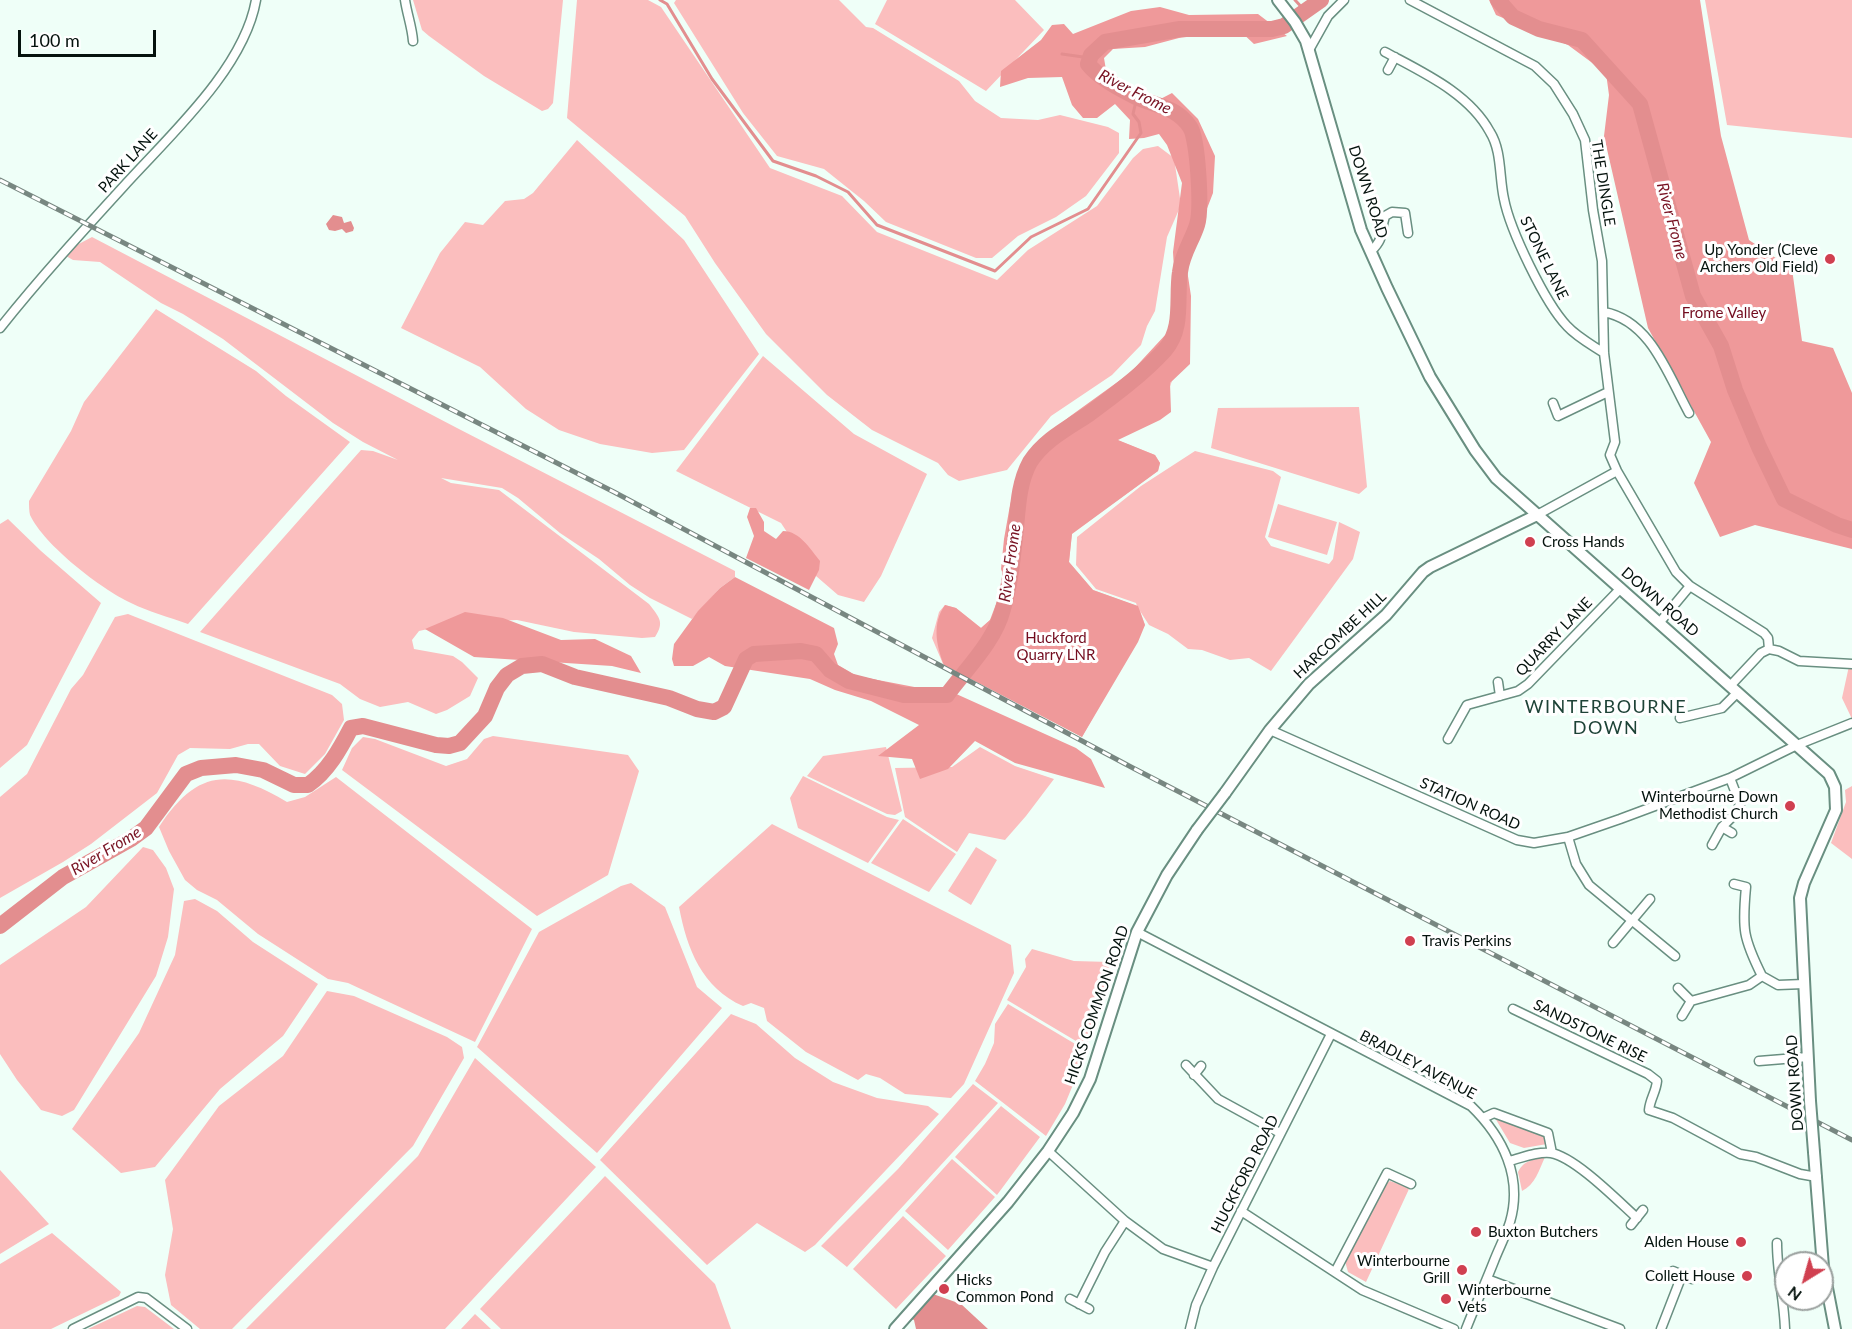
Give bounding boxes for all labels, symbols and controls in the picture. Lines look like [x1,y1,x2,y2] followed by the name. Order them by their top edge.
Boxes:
[21,18,159,56] scale bar
[29,29,80,51] text: 100 m
[1096,66,1174,118] water label: River Frome
[95,125,161,197] street label: PARK LANE
[1587,139,1619,227] street label: THE DINGLE
[1345,143,1391,241] street label: DOWN ROAD
[1653,180,1691,262] water label: River Frome
[1516,213,1572,303] street label: STONE LANE
[1700,241,1818,276] place label: Up Yonder (Cleve Archers Old Field)
[1823,252,1837,266] marker: Up Yonder (Cleve Archers Old Field)
[1682,304,1766,322] park label: Frome Valley
[995,523,1025,603] water label: River Frome
[1542,533,1624,551] place label: Cross Hands
[1523,535,1537,549] marker: Cross Hands
[1618,564,1702,640] street label: DOWN ROAD
[1290,588,1390,682] street label: HARCOMBE HILL
[1512,594,1596,680] street label: QUARRY LANE
[1017,629,1095,664] park label: Huckford Quarry LNR
[1525,696,1687,738] district label: WINTERBOURNE DOWN
[1417,774,1523,834] street label: STATION ROAD
[1641,788,1778,823] place label: Winterbourne Down Methodist Church
[1783,799,1797,813] marker: Winterbourne Down Methodist Church
[67,822,145,880] water label: River Frome
[1061,923,1133,1087] street label: HICKS COMMON ROAD
[1422,932,1512,950] place label: Travis Perkins
[1403,934,1417,948] marker: Travis Perkins
[1530,996,1650,1066] street label: SANDSTONE RISE
[1357,1027,1479,1103] street label: BRADLEY AVENUE
[1783,1034,1807,1132] street label: DOWN ROAD
[1207,1112,1283,1236] street label: HUCKFORD ROAD
[1488,1223,1598,1241] place label: Buxton Butchers
[1469,1225,1483,1239] marker: Buxton Butchers
[1644,1233,1729,1251] place label: Alden House
[1734,1235,1748,1249] marker: Alden House
[1774,1251,1834,1311] north arrow
[1357,1252,1450,1287] place label: Winterbourne Grill
[1455,1263,1469,1277] marker: Winterbourne Grill
[1645,1267,1735,1285] place label: Collett House
[1740,1269,1754,1283] marker: Collett House
[956,1271,1054,1306] place label: Hicks Common Pond
[1458,1281,1551,1316] place label: Winterbourne Vets
[937,1282,951,1296] marker: Hicks Common Pond
[1783,1283,1805,1305] text: N
[1439,1292,1453,1306] marker: Winterbourne Vets

